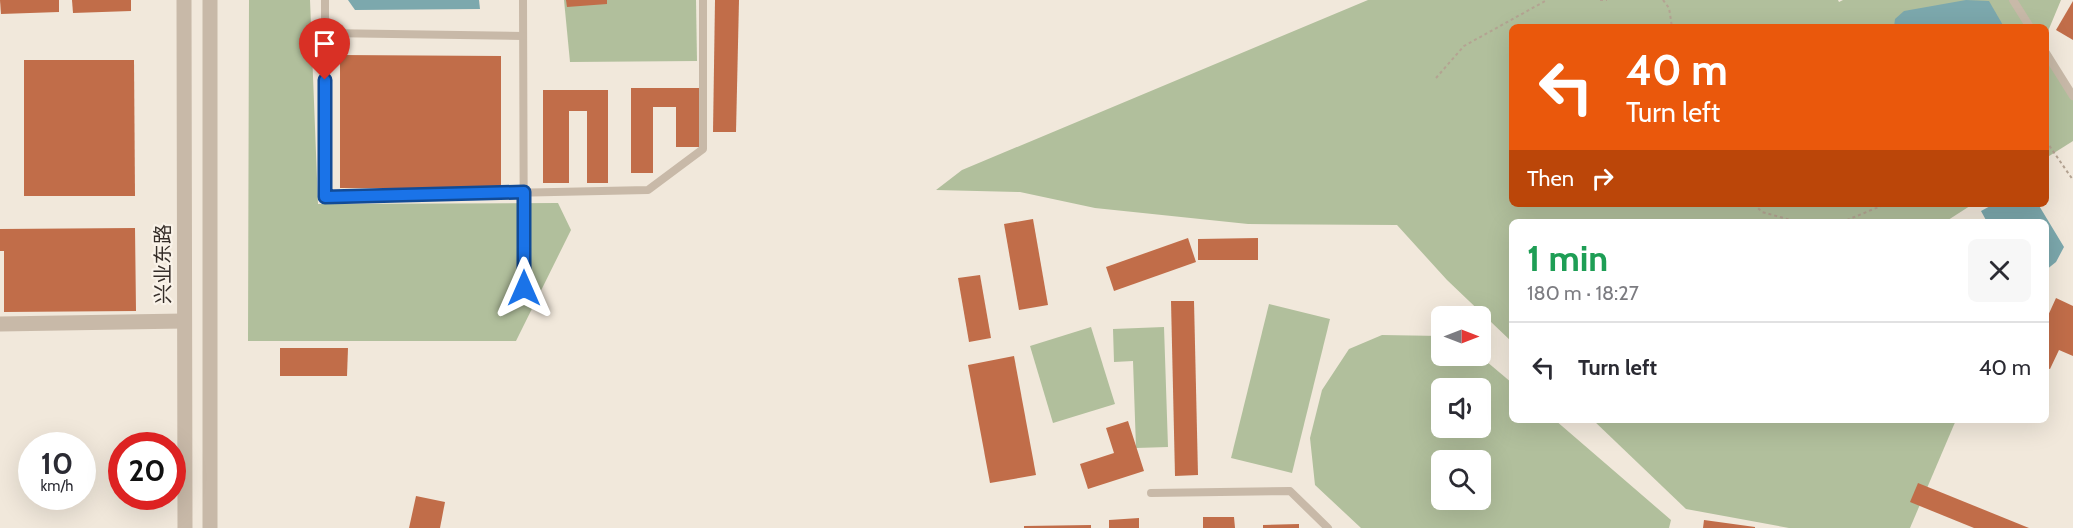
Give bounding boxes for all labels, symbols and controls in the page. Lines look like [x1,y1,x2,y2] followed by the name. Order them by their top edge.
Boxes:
[299,18,350,80] pin
[308,27,341,60] icon: arrive
[1626,44,1728,96] text: 40 m
[1527,48,1605,126] icon: left
[1626,96,1720,129] text: Turn left
[1586,162,1619,195] icon: right
[1527,165,1574,192] text: Then
[151,224,175,304] street label: 兴业东路
[1527,236,1608,280] text: 1 min
[1968,239,2031,302] button: close
[492,256,556,320] position arrow
[1527,281,1639,305] text: 180 m · 18:27
[1431,306,1491,366] north arrow
[1431,306,1491,510] map controls
[1527,351,1560,384] icon: left
[1578,354,1657,381] text: Turn left
[1979,354,2031,381] text: 40 m
[1431,378,1491,438] button: sound
[108,432,186,510] speed limit sign: 20
[41,445,73,482] text: 10
[1431,450,1491,510] button: search
[41,477,73,495] text: km/h

